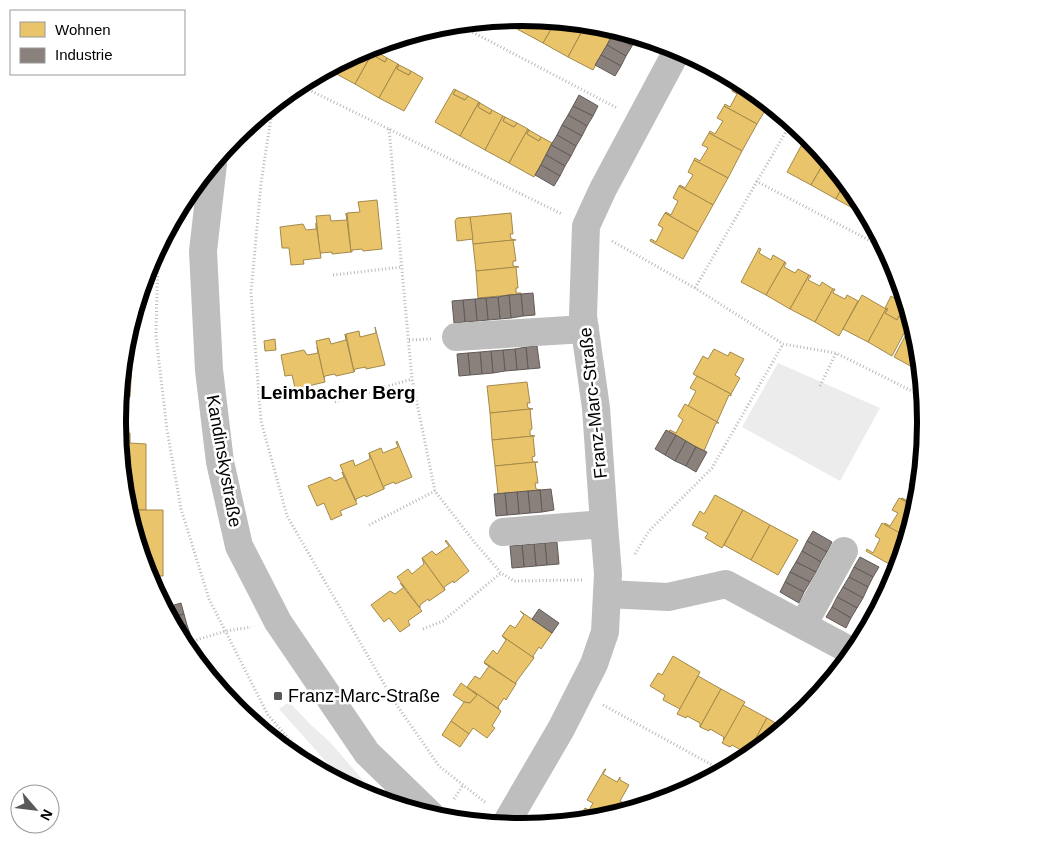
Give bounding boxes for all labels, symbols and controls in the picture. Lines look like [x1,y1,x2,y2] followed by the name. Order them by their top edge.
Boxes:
[10,10,185,75] legend
[55,21,111,38] text: Wohnen
[55,46,113,63] text: Industrie
[575,326,611,480] street label: Franz-Marc-Straße
[260,382,416,403] district label: Leimbacher Berg
[203,393,245,529] street label: Kandinskystraße
[288,686,440,706] place label: Franz-Marc-Straße
[272,690,284,702] marker: Franz-Marc-Straße
[10,784,60,834] north arrow
[37,807,56,823] text: N

